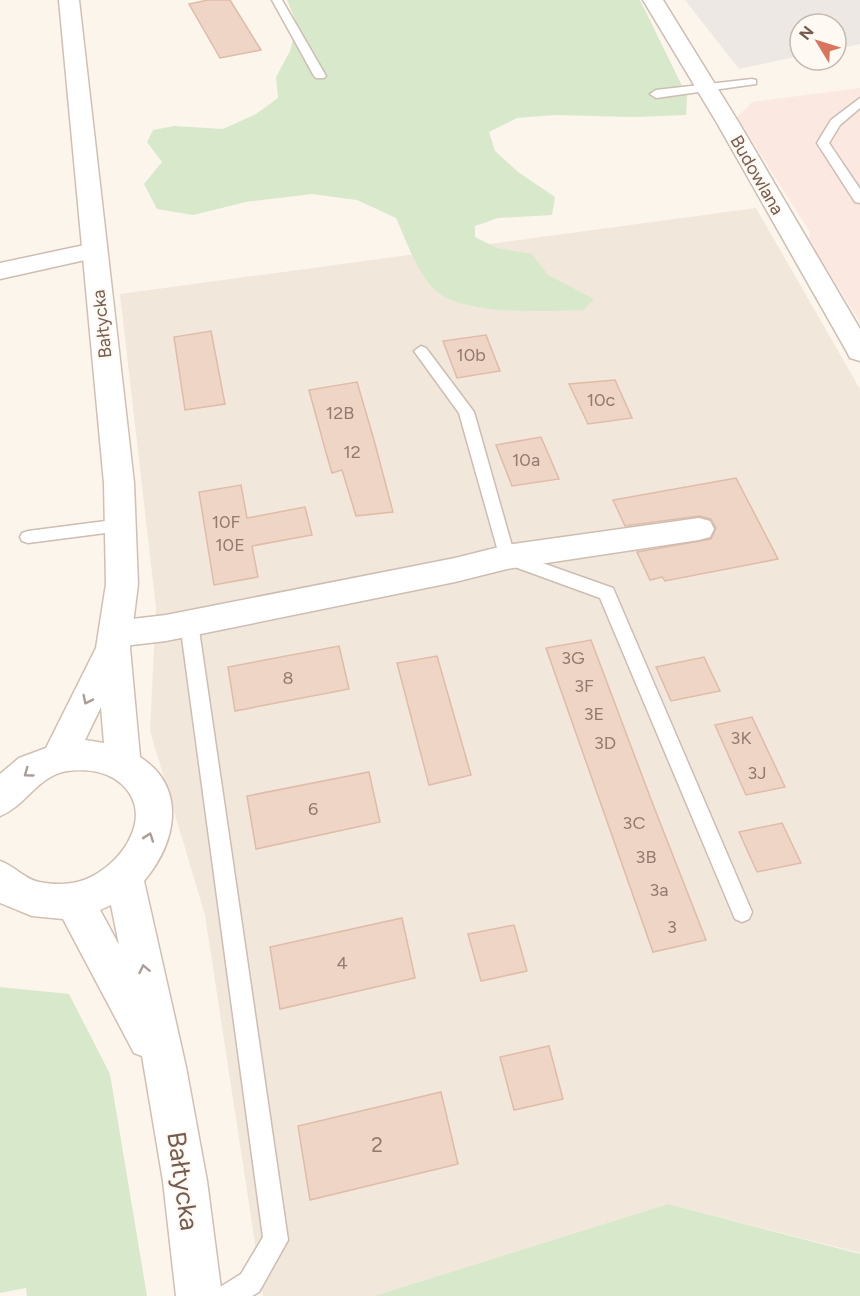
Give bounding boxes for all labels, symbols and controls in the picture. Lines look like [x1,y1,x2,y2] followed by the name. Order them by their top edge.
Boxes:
[788,12,848,72] north arrow
[795,22,818,44] text: N
[725,131,789,219] street label: Budowlana
[87,289,117,359] street label: Bałtycka
[456,344,486,366] house number: 10b
[587,389,616,411] house number: 10c
[326,402,354,424] house number: 12B
[343,441,361,463] house number: 12
[512,449,540,471] house number: 10a
[212,511,241,533] house number: 10F
[215,534,245,556] house number: 10E
[561,647,585,669] house number: 3G
[282,667,294,689] house number: 8
[574,675,594,697] house number: 3F
[83,694,94,705] one-way arrow
[584,703,604,725] house number: 3E
[731,727,751,749] house number: 3K
[594,732,616,754] house number: 3D
[747,762,767,784] house number: 3J
[24,765,35,776] one-way arrow
[308,798,318,820] house number: 6
[623,812,645,834] house number: 3C
[142,832,155,843] one-way arrow
[636,846,656,868] house number: 3B
[650,879,668,901] house number: 3a
[667,916,677,938] house number: 3
[336,952,348,974] house number: 4
[138,964,151,974] one-way arrow
[160,1130,206,1232] street label: Bałtycka
[371,1132,383,1157] house number: 2

